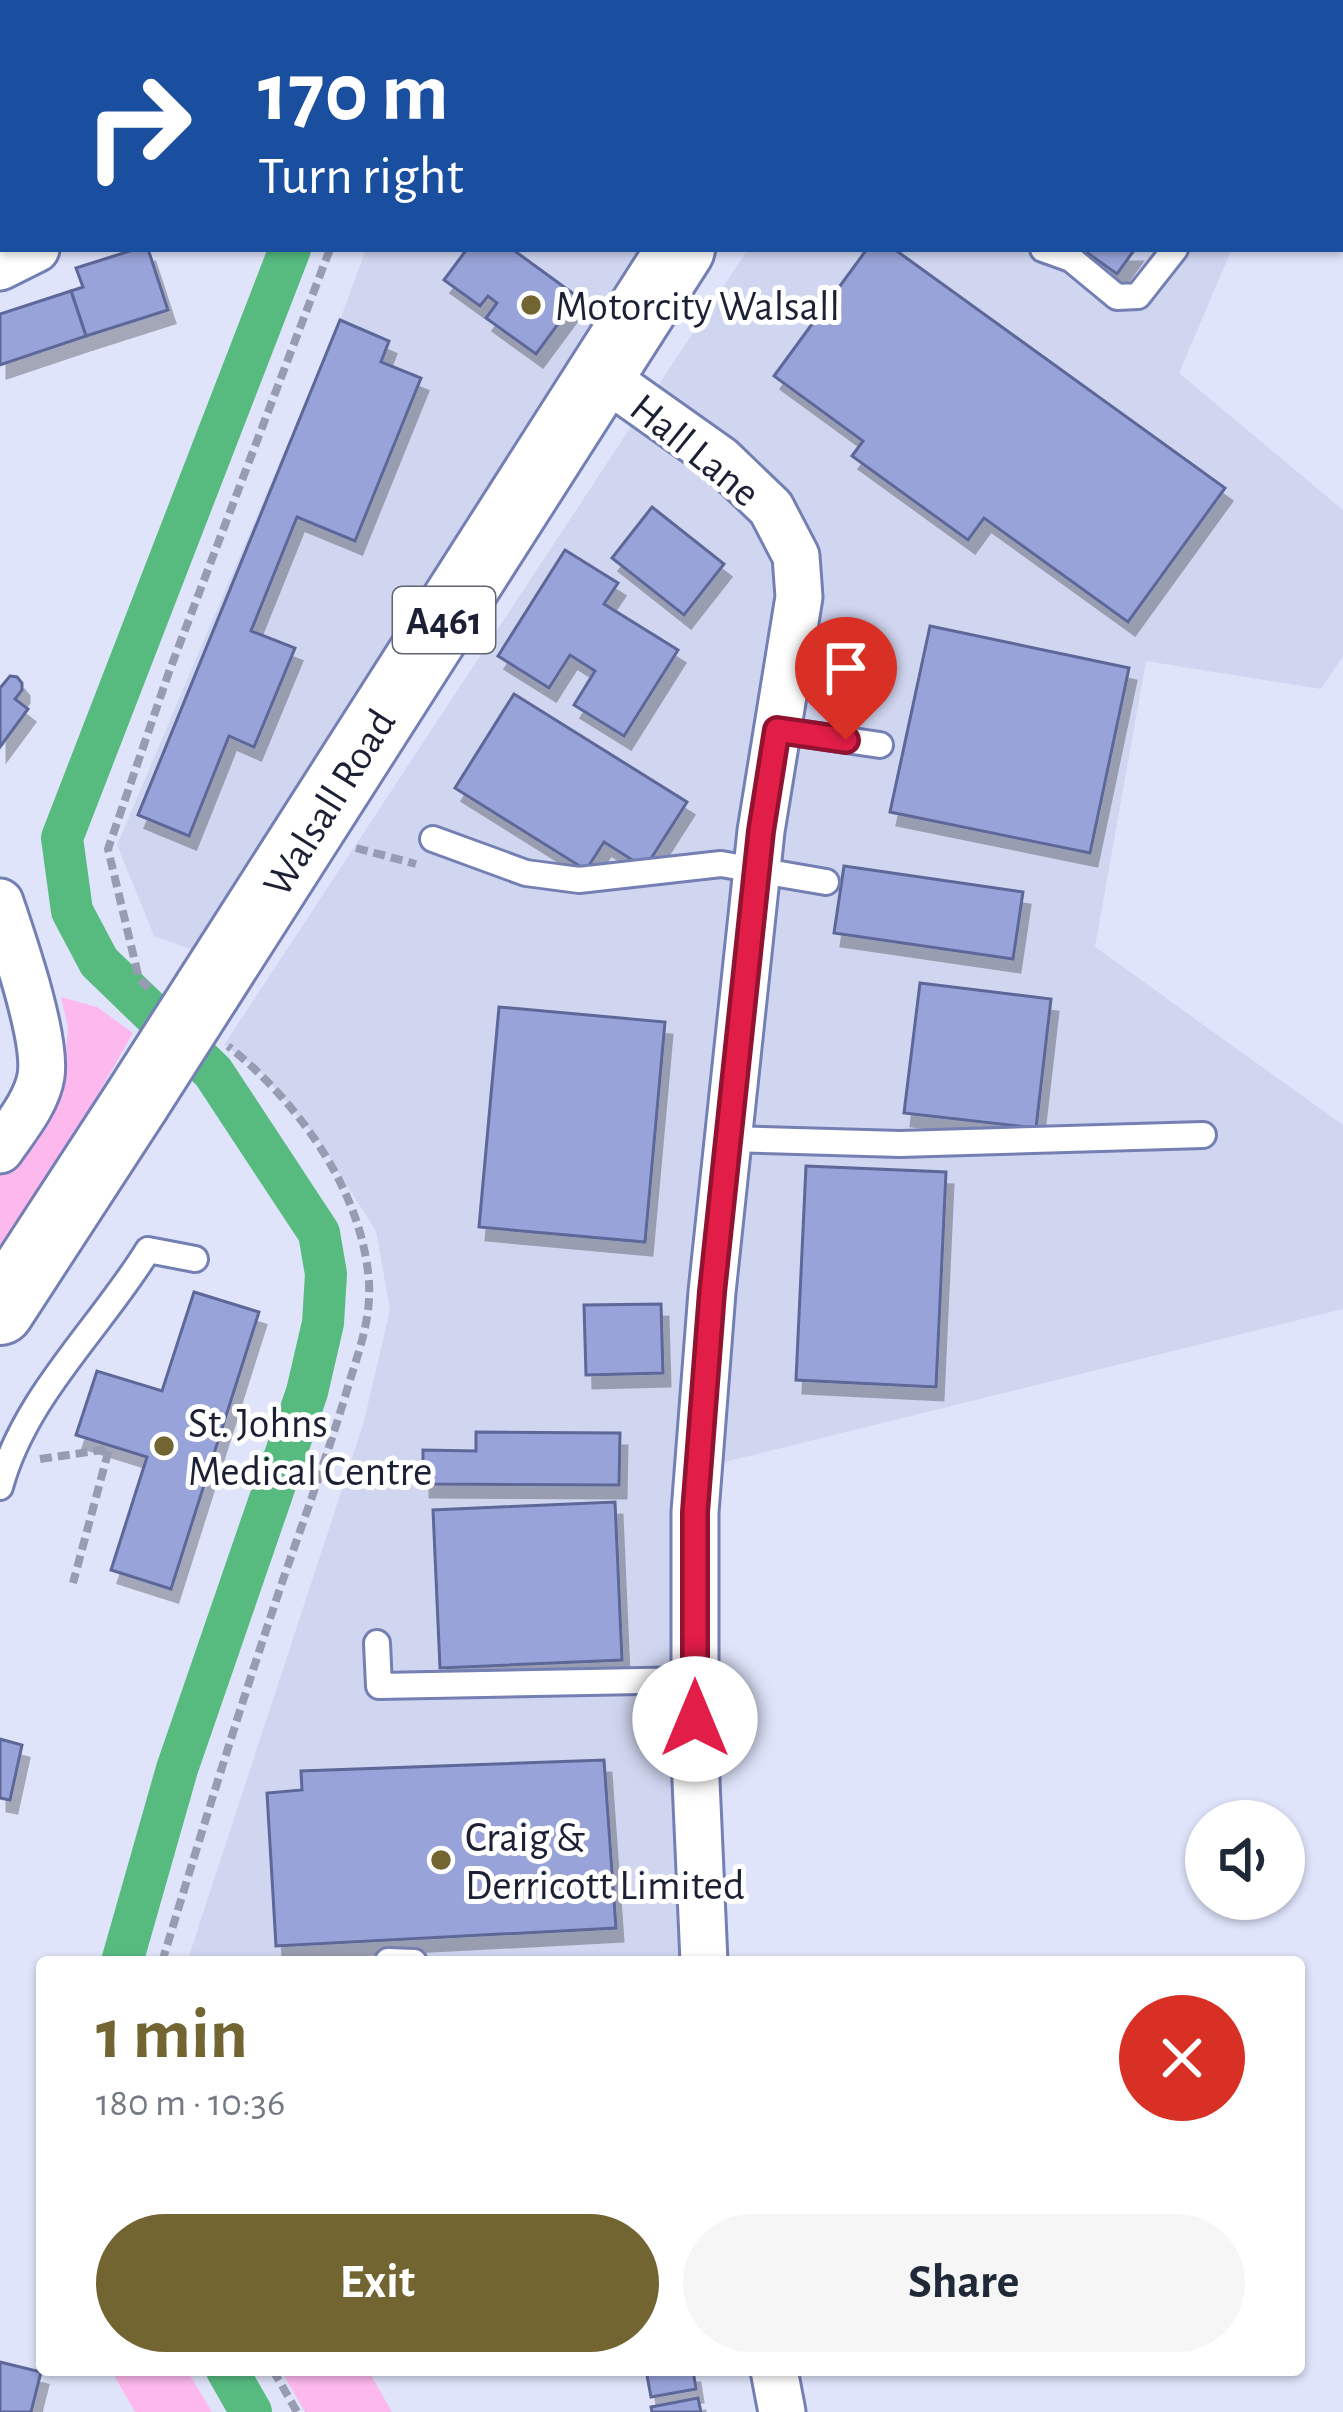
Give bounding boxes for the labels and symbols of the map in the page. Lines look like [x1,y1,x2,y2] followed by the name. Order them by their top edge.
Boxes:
[555,286,840,328] place label: Motorcity Walsall
[518,292,544,318] marker: Motorcity Walsall
[622,386,767,515] street label: Hall Lane
[393,587,495,653] road number: A461
[795,617,897,740] pin
[256,702,403,904] street label: Walsall Road
[188,1403,432,1493] place label: St. Johns Medical Centre
[151,1433,177,1459] marker: St. Johns Medical Centre
[632,1656,758,1782] position arrow
[465,1817,745,1907] place label: Craig & Derricott Limited
[428,1847,454,1873] marker: Craig & Derricott Limited

